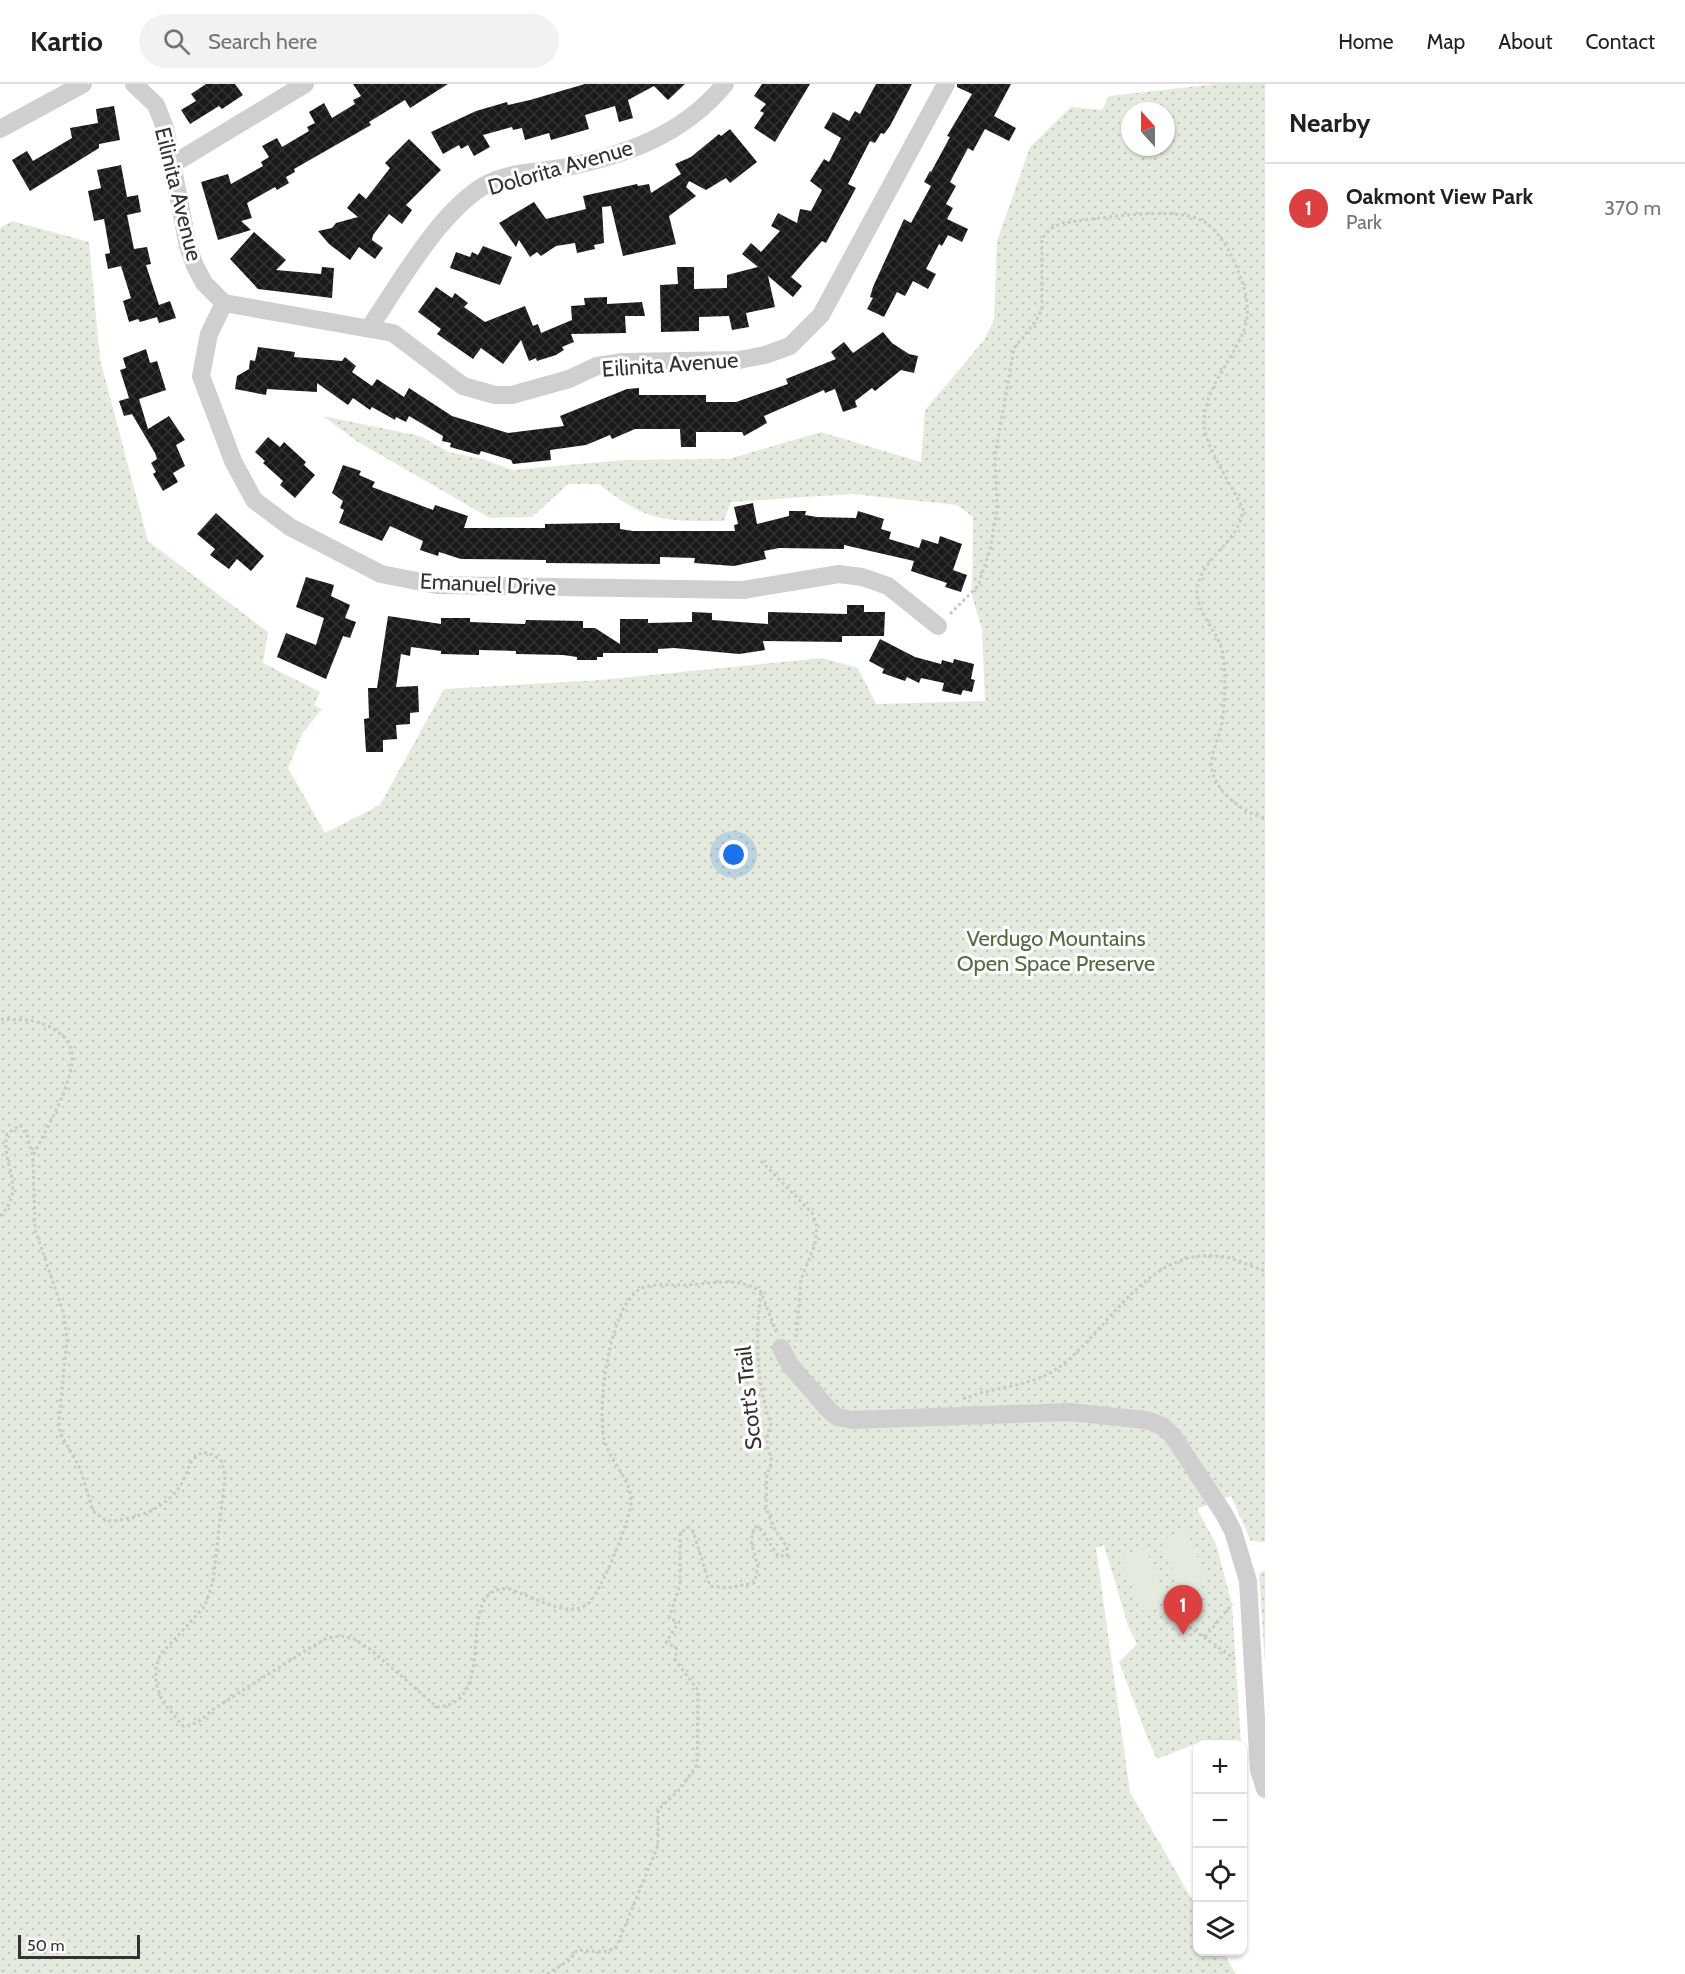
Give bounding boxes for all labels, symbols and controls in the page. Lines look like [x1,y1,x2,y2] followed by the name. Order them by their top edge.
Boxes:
[139,14,559,68] search box
[30,24,103,58] text: Kartio
[160,25,193,58] icon: search
[208,28,317,55] text: Search here
[1338,29,1394,54] text: Home
[1427,29,1465,54] text: Map
[1498,29,1552,54] text: About
[1585,29,1655,54] text: Contact
[1121,102,1175,156] north arrow
[1289,107,1370,139] text: Nearby
[149,124,208,264] street label: Eilinita Avenue
[485,134,636,201] street label: Dolorita Avenue
[1346,183,1533,210] text: Oakmont View Park
[1305,196,1312,220] text: 1
[1604,196,1661,220] text: 370 m
[1346,210,1382,234] text: Park
[601,346,739,383] street label: Eilinita Avenue
[419,567,557,602] street label: Emanuel Drive
[719,840,748,869] your location
[957,925,1155,977] park label: Verdugo Mountains Open Space Preserve
[730,1344,767,1451] street label: Scott's Trail
[1164,1586,1202,1635] pin: 1
[1193,1740,1247,1956] map controls
[1193,1740,1247,1794] button: +
[1193,1794,1247,1848] button: −
[1193,1848,1247,1902] button: locate
[1193,1902,1247,1956] button: layers
[18,1932,140,1960] scale bar
[27,1936,64,1955] text: 50 m

